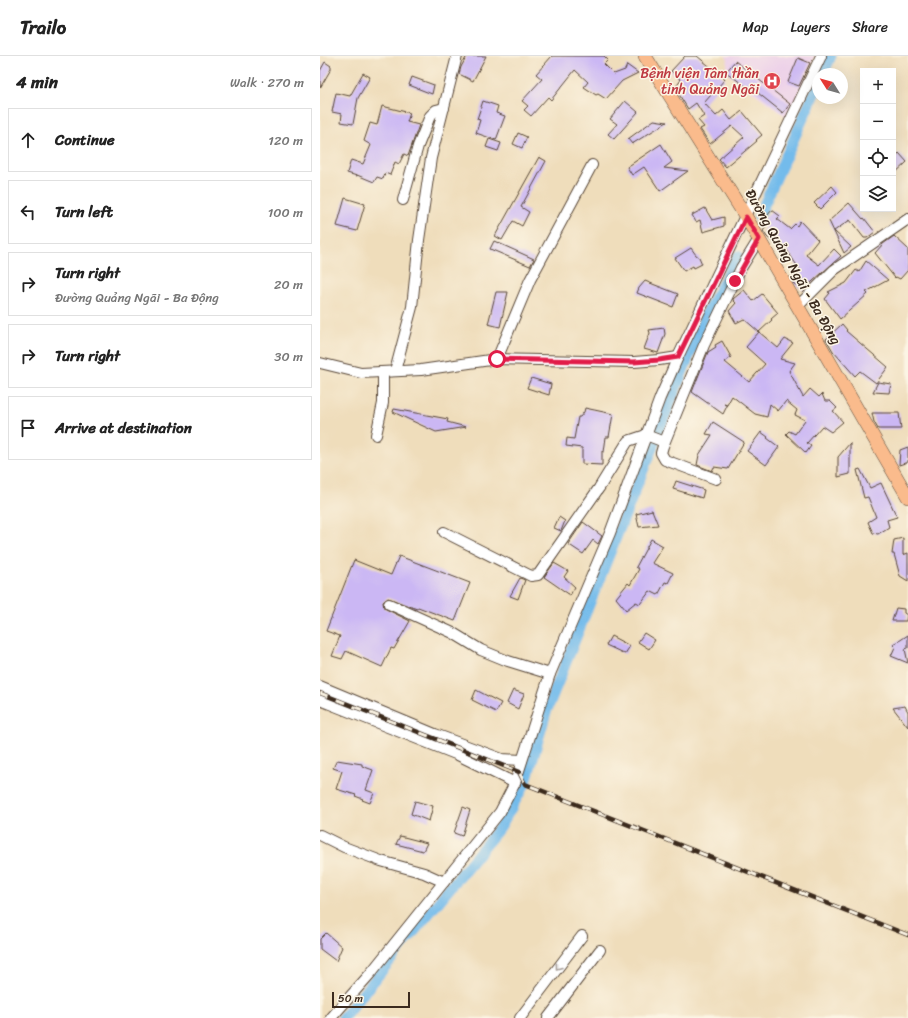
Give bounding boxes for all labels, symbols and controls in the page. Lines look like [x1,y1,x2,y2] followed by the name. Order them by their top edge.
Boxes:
[20,11,66,44] text: Trailo
[743,15,768,40] text: Map
[790,15,830,40] text: Layers
[852,15,888,40] text: Share
[640,61,760,102] place label: Bệnh viện Tâm thần tỉnh Quảng Ngãi
[16,67,58,97] text: 4 min
[812,68,848,104] north arrow
[860,68,896,212] map controls
[860,68,896,104] button: +
[230,71,304,94] text: Walk · 270 m
[762,71,782,91] hospital icon: Bệnh viện Tâm thần tỉnh Quảng Ngãi
[860,104,896,140] button: −
[55,127,115,153] text: Continue
[17,129,39,151] icon: ahead
[268,129,303,152] text: 120 m
[860,140,896,176] button: locate
[860,176,896,212] button: layers
[738,184,848,350] street label: Đường Quảng Ngãi - Ba Động
[55,199,113,225] text: Turn left
[17,201,39,223] icon: left
[268,201,303,224] text: 100 m
[55,260,120,286] text: Turn right
[726,272,744,290] route end
[17,273,39,295] icon: right
[274,273,303,296] text: 20 m
[55,286,219,309] text: Đường Quảng Ngãi - Ba Động
[55,343,120,369] text: Turn right
[17,345,39,367] icon: right
[274,345,303,368] text: 30 m
[488,350,506,368] route start
[55,415,192,441] text: Arrive at destination
[17,417,39,439] icon: arrive
[556,963,563,970] one-way arrow
[338,989,363,1008] text: 50 m
[332,990,410,1009] scale bar

